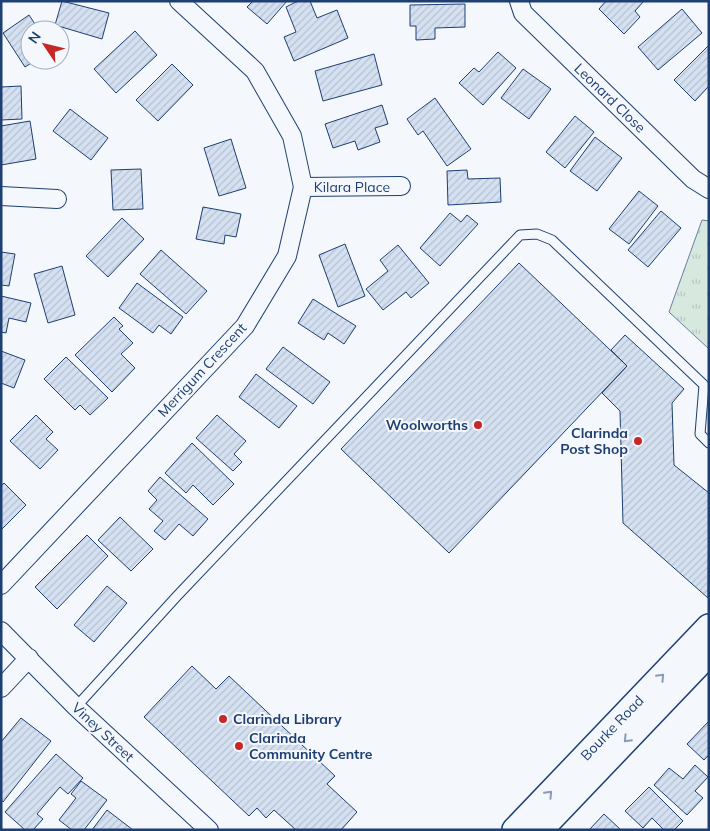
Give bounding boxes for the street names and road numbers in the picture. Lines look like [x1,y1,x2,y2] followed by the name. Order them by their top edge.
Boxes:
[571,59,649,137] street label: Leonard Close
[314,178,390,196] street label: Kilara Place
[154,319,250,421] street label: Merrigum Crescent
[577,692,647,764] street label: Bourke Road
[68,699,138,765] street label: Viney Street

